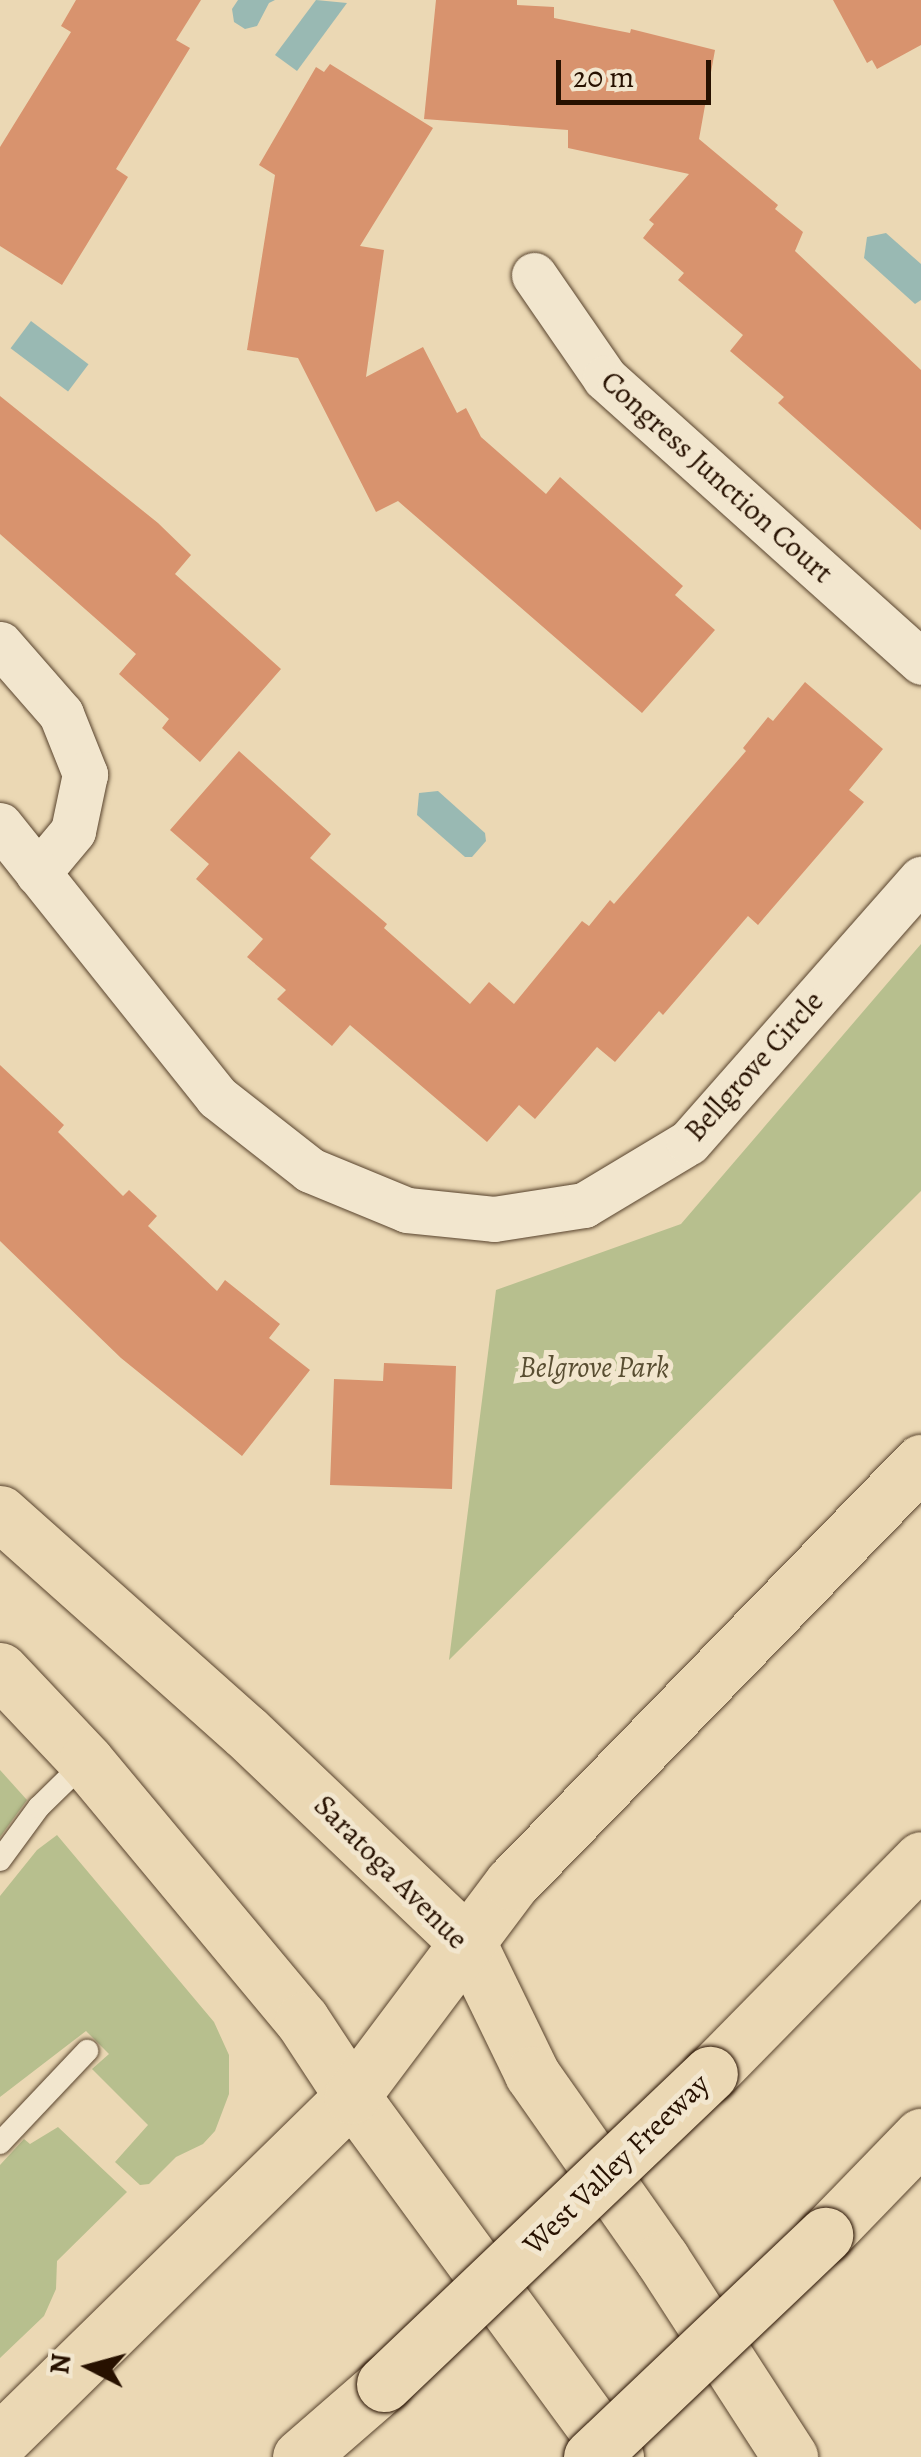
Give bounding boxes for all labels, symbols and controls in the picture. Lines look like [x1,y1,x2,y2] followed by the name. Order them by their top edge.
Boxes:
[561,40,716,102] scale bar
[573,57,634,97] text: 20 m
[593,363,841,591] street label: Congress Junction Court
[677,983,831,1149] street label: Bellgrove Circle
[519,1349,669,1385] park label: Belgrove Park
[306,1787,476,1957] street label: Saratoga Avenue
[516,2066,716,2262] street label: West Valley Freeway
[40,2317,140,2417] north arrow
[40,2352,80,2376] text: N

